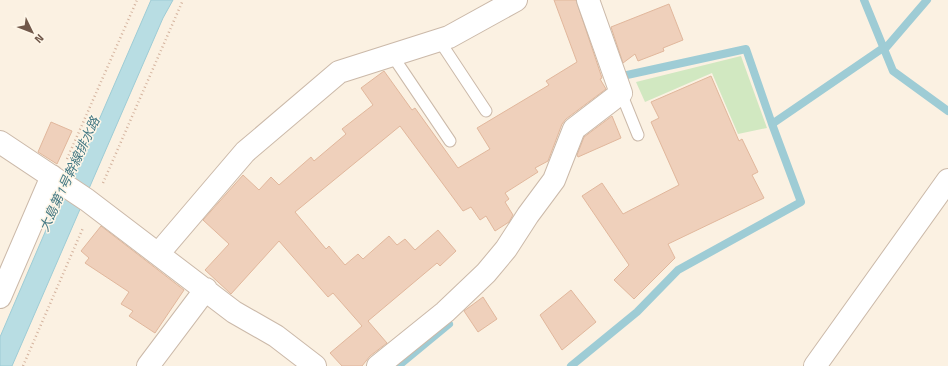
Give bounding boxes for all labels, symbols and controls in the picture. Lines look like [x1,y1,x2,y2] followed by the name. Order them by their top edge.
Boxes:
[12,12,52,52] north arrow
[31,31,48,47] text: N
[34,113,105,235] water label: 大島第1号幹線排水路

